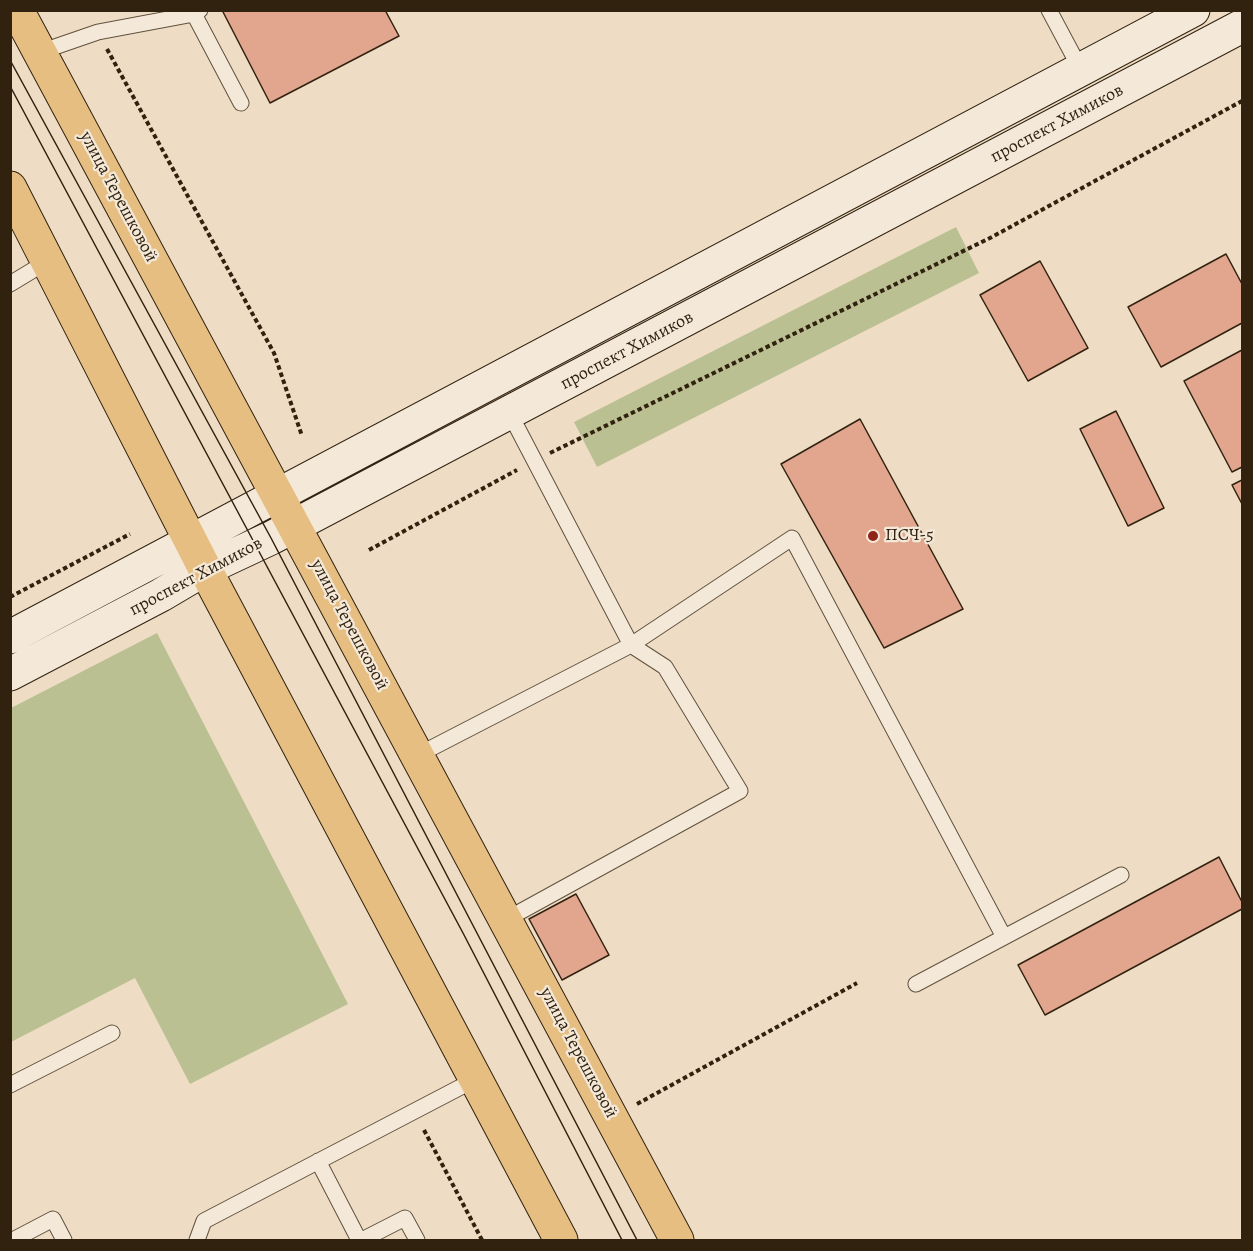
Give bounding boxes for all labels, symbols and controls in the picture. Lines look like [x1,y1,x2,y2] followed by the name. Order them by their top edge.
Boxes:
[987,80,1127,168] street label: проспект Химиков
[74,128,162,266] street label: улица Терешковой
[557,307,697,395] street label: проспект Химиков
[885,525,934,547] place label: ПСЧ-5
[866,529,880,543] marker: ПСЧ-5
[126,533,266,621] street label: проспект Химиков
[305,556,393,694] street label: улица Терешковой
[534,984,622,1122] street label: улица Терешковой

